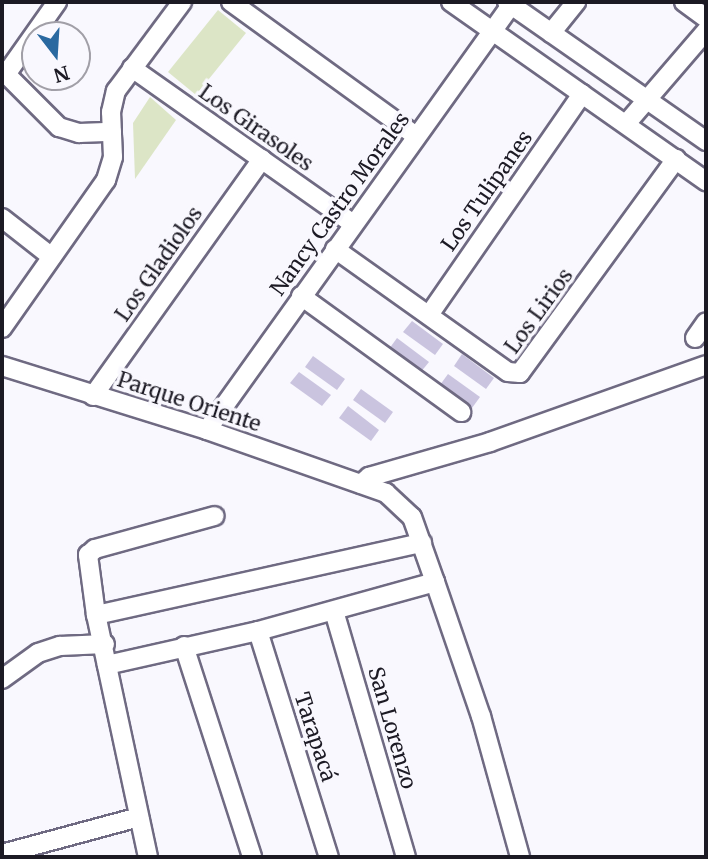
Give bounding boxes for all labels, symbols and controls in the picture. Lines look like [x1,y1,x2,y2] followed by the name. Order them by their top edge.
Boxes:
[21,21,91,91] north arrow
[51,60,72,88] text: N
[194,79,318,177] street label: Los Girasoles
[265,108,415,300] street label: Nancy Castro Morales
[436,126,538,256] street label: Los Tulipanes
[110,202,208,326] street label: Los Gladiolos
[500,263,578,359] street label: Los Lirios
[114,367,264,437] street label: Parque Oriente
[363,664,421,792] street label: San Lorenzo
[289,689,341,785] street label: Tarapacá

